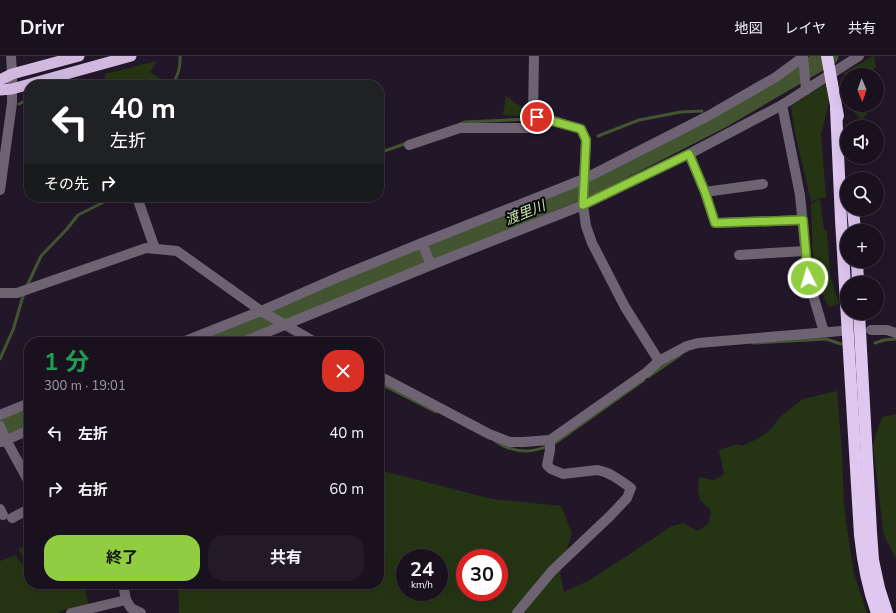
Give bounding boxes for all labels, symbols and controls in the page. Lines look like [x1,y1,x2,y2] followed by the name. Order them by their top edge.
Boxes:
[20,15,64,41] text: Drivr
[734,19,762,38] text: 地図
[784,19,826,38] text: レイヤ
[848,19,876,38] text: 共有
[840,68,884,112] north arrow
[840,68,884,320] map controls
[110,90,176,128] text: 40 m
[44,96,96,148] icon: left
[520,100,554,134] pin
[526,106,548,128] icon: arrive
[840,120,884,164] button: sound
[110,129,146,153] text: 左折
[97,172,119,194] icon: right
[840,172,884,216] button: search
[44,174,89,194] text: その先
[502,196,550,230] water label: 渡里川
[840,224,884,268] button: +
[787,257,829,299] position arrow
[840,276,884,320] button: −
[44,346,89,378] text: 1 分
[322,350,364,392] button: close
[44,377,126,395] text: 300 m · 19:01
[44,422,66,444] icon: left
[329,423,364,443] text: 40 m
[78,424,108,444] text: 左折
[44,478,66,500] icon: right
[329,479,364,499] text: 60 m
[78,480,108,500] text: 右折
[44,535,200,581] button: 終了
[208,535,364,581] button: 共有
[456,549,508,601] speed limit sign: 30
[410,556,434,583] text: 24
[411,578,433,592] text: km/h

